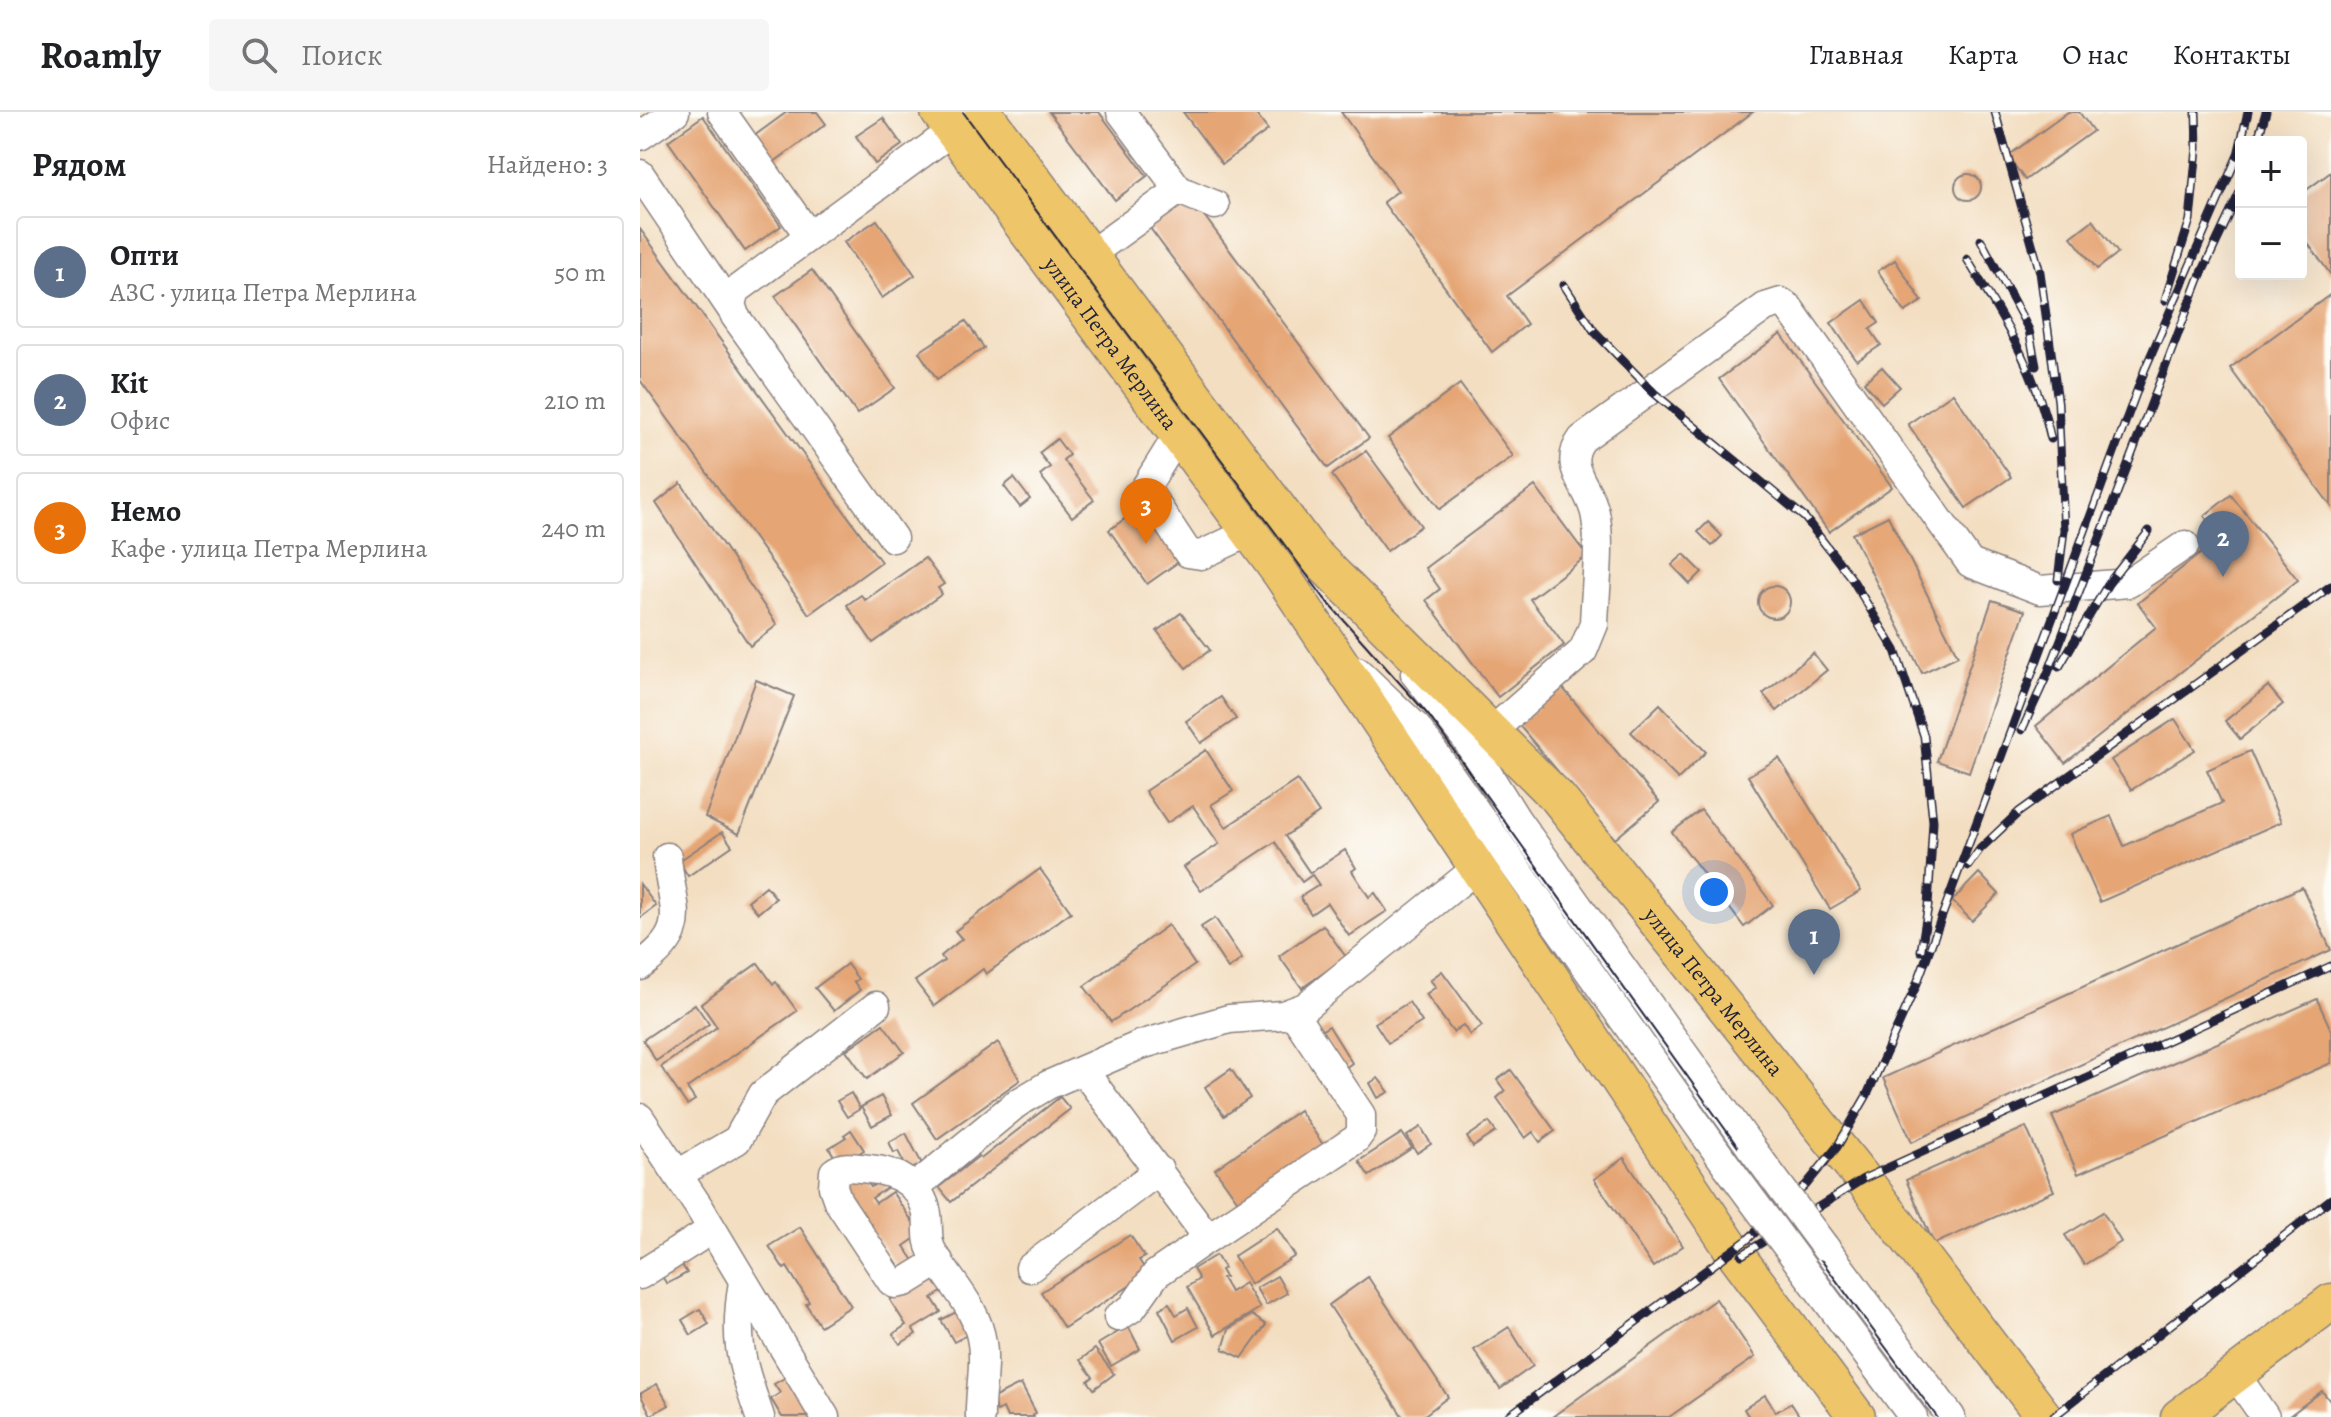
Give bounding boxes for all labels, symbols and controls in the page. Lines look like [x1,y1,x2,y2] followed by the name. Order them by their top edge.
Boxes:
[209,19,769,91] search box
[40,29,161,81] text: Roamly
[237,33,281,77] icon: search
[301,35,383,75] text: Поиск
[1808,36,1904,74] text: Главная
[1948,36,2018,74] text: Карта
[2062,36,2129,74] text: О нас
[2173,36,2291,74] text: Контакты
[2235,136,2307,280] map controls
[2235,136,2307,208] button: +
[32,141,126,188] text: Рядом
[487,147,608,182] text: Найдено: 3
[2235,208,2307,280] button: −
[110,235,179,275] text: Опти
[1036,250,1185,437] street label: улица Петра Мерлина
[55,255,65,290] text: 1
[554,255,606,290] text: 50 m
[110,275,417,310] text: АЗС · улица Петра Мерлина
[110,363,148,403] text: Kit
[54,383,66,418] text: 2
[544,383,606,418] text: 210 m
[110,403,170,438] text: Офис
[1120,478,1172,544] pin: 3
[110,491,181,531] text: Немо
[54,511,66,546] text: 3
[541,511,606,546] text: 240 m
[2197,511,2249,577] pin: 2
[110,531,427,566] text: Кафе · улица Петра Мерлина
[1694,872,1734,912] your location
[1636,901,1791,1083] street label: улица Петра Мерлина
[1788,909,1840,975] pin: 1

